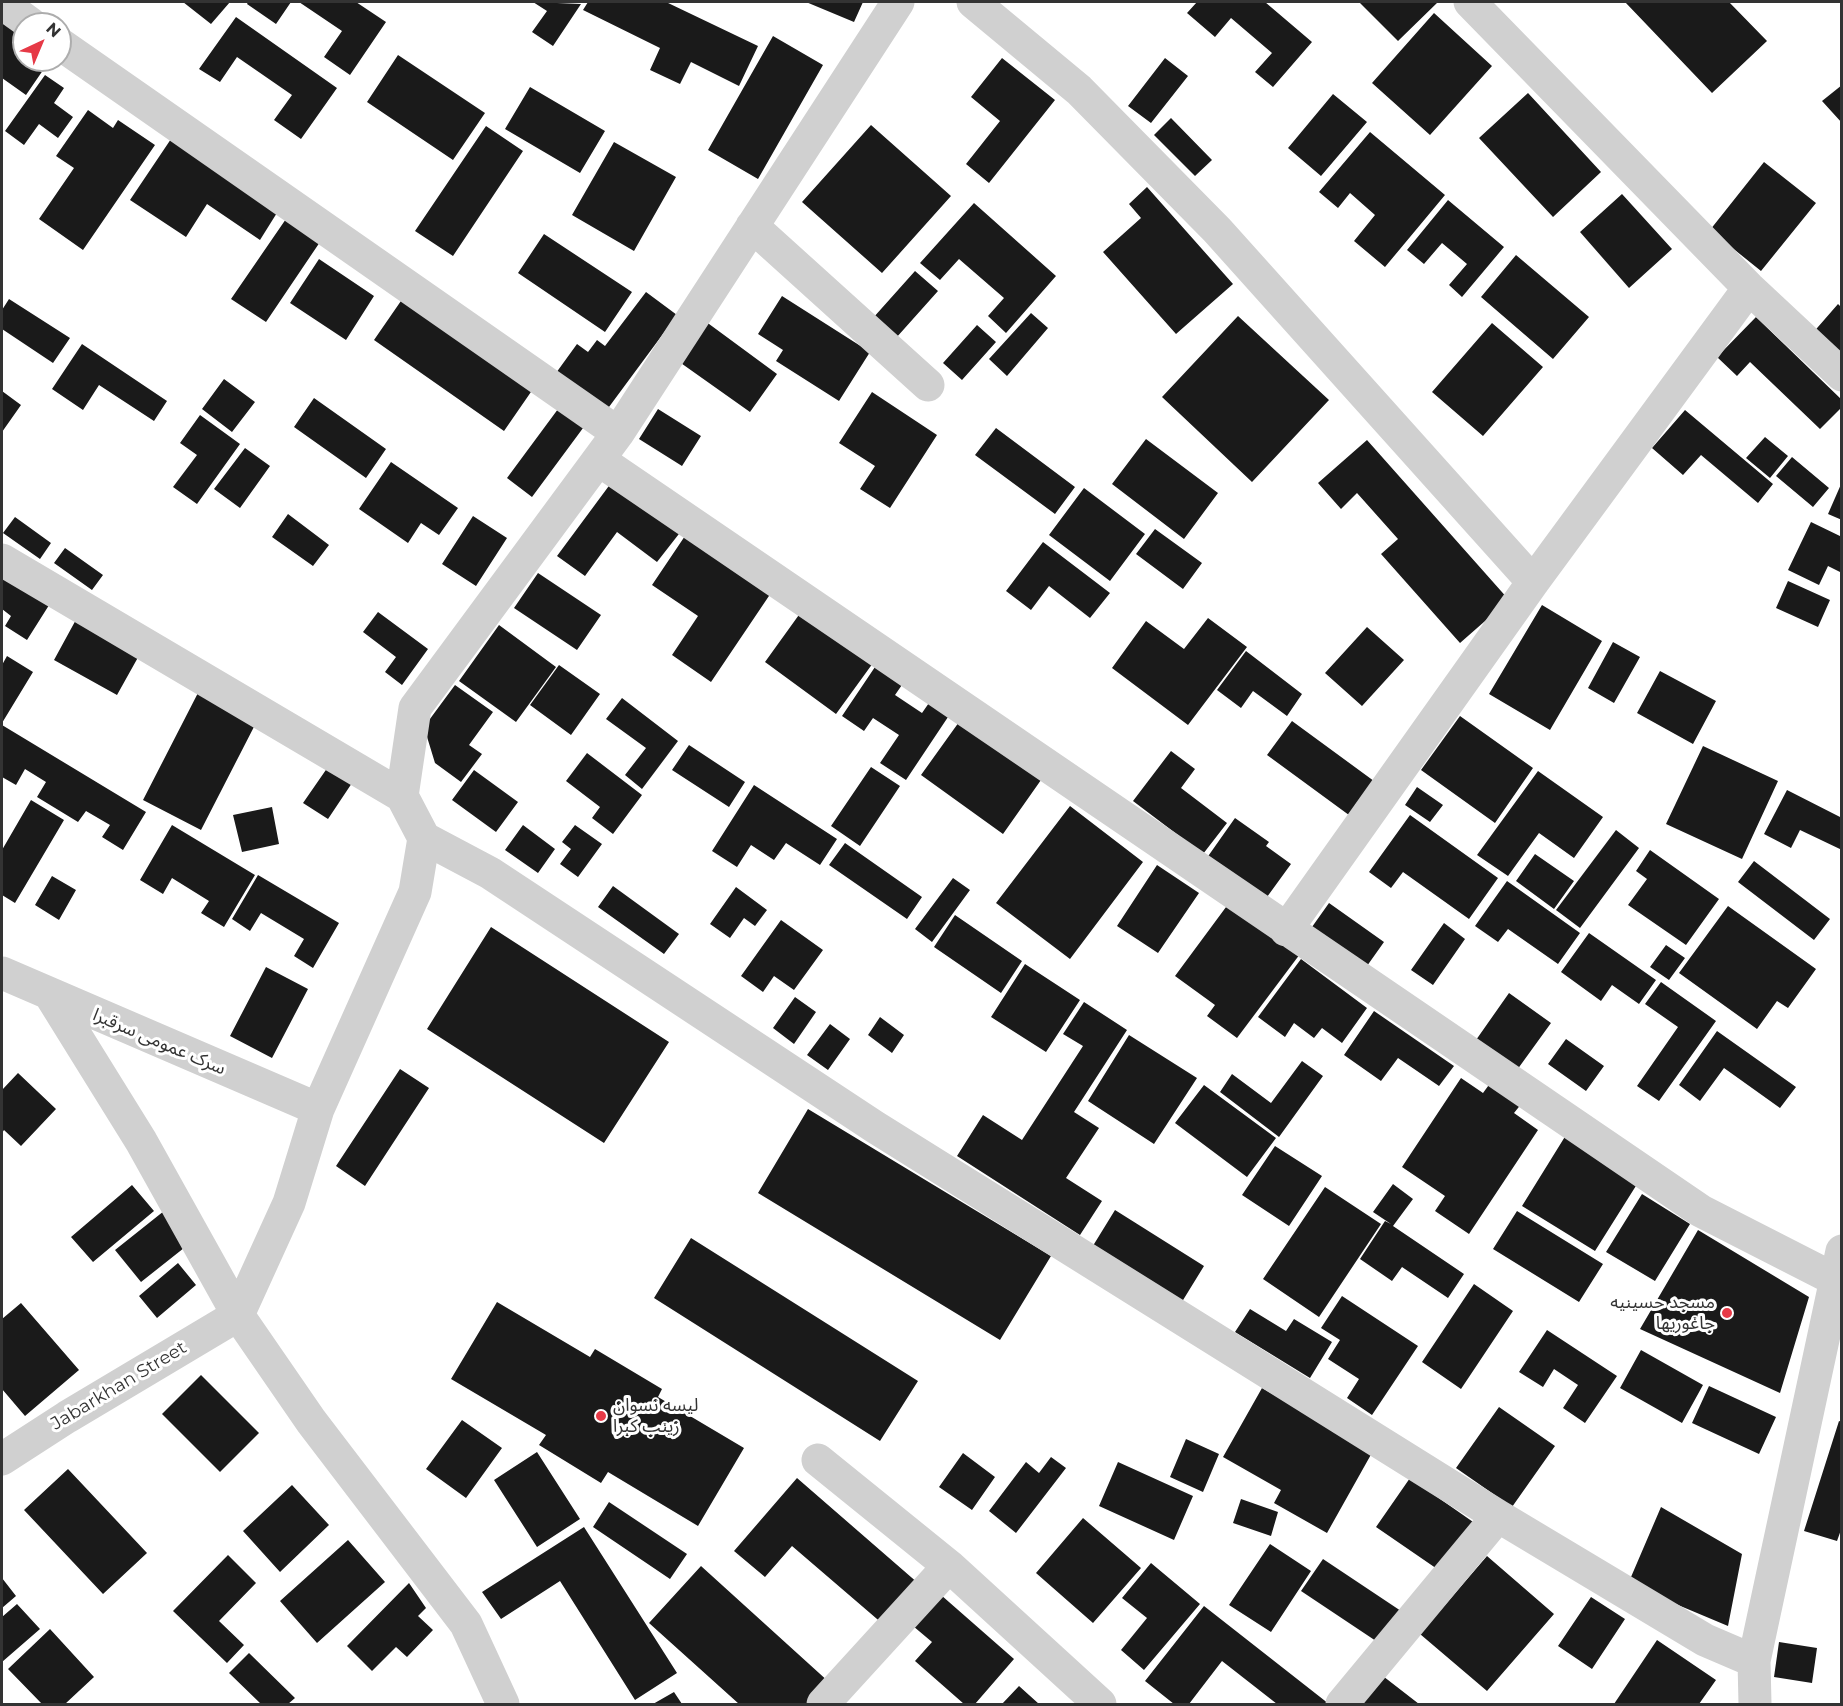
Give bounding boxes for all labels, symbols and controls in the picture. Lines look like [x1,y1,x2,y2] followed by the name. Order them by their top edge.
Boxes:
[12,12,72,72] north arrow
[42,19,65,41] text: N
[89,1004,229,1080] street label: سرک عمومی سرقبرا
[1610,1292,1715,1334] place label: مسجد حسینیه جاغوریها
[1720,1306,1734,1320] marker: مسجد حسینیه جاغوریها
[47,1337,191,1435] street label: Jabarkhan Street
[613,1395,698,1438] place label: لیسه نسوان زینب کبرا
[594,1409,608,1423] marker: لیسه نسوان زینب کبرا

